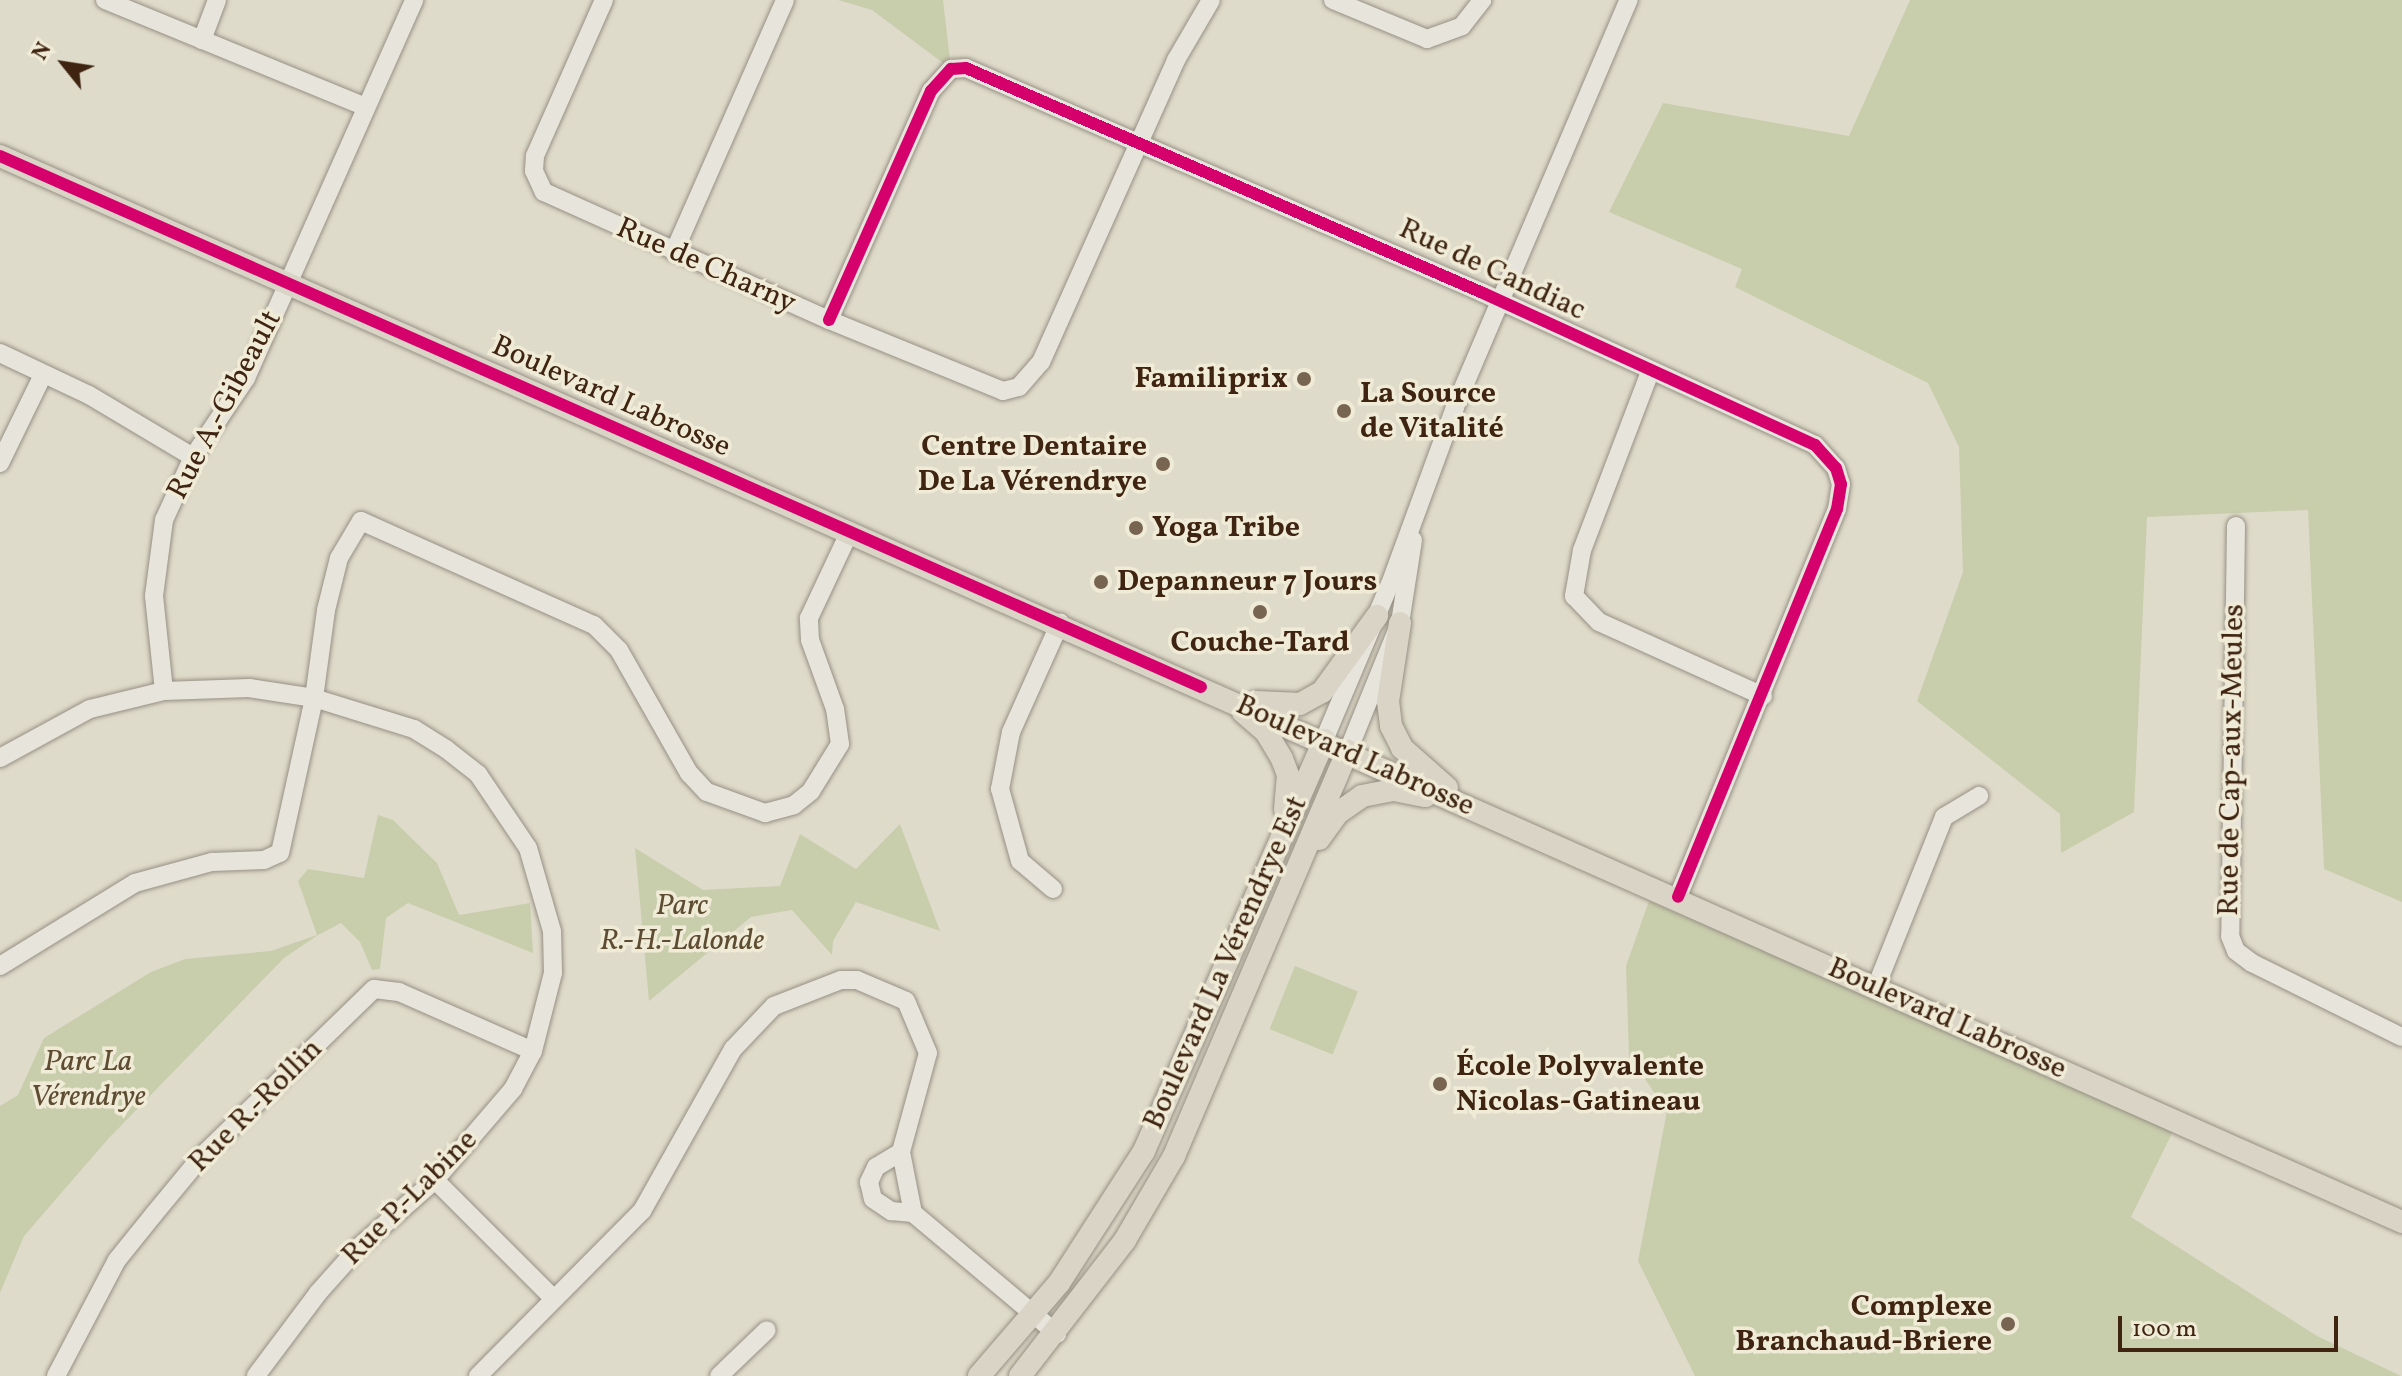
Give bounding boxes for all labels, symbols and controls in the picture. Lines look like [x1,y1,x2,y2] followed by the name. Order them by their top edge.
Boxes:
[24,24,104,104] north arrow
[25,37,60,66] text: N
[611,210,801,322] street label: Rue de Charny
[1393,211,1591,329] street label: Rue de Candiac
[160,304,290,506] street label: Rue A.-Gibeault
[486,328,736,466] street label: Boulevard Labrosse
[1135,361,1288,397] place label: Familiprix
[1295,370,1313,388] marker: Familiprix
[1360,376,1505,446] place label: La Source de Vitalité
[1335,402,1353,420] marker: La Source de Vitalité
[917,429,1147,500] place label: Centre Dentaire De La Vérendrye
[1154,455,1172,473] marker: Centre Dentaire De La Vérendrye
[1152,510,1301,546] place label: Yoga Tribe
[1127,519,1145,537] marker: Yoga Tribe
[1117,564,1377,600] place label: Depanneur 7 Jours
[1092,573,1110,591] marker: Depanneur 7 Jours
[1251,603,1269,621] marker: Couche-Tard
[2211,604,2253,916] street label: Rue de Cap-aux-Meules
[1170,625,1350,661] place label: Couche-Tard
[1230,687,1480,825] street label: Boulevard Labrosse
[1136,790,1316,1136] street label: Boulevard La Vérendrye Est
[600,888,764,958] park label: Parc R.-H.-Lalonde
[1822,950,2072,1088] street label: Boulevard Labrosse
[182,1032,330,1180] street label: Rue R.-Rollin
[30,1044,146,1114] park label: Parc La Vérendrye
[1456,1049,1704,1120] place label: École Polyvalente Nicolas-Gatineau
[1431,1075,1449,1093] marker: École Polyvalente Nicolas-Gatineau
[335,1123,485,1273] street label: Rue P.-Labine
[1735,1289,1992,1360] place label: Complexe Branchaud-Briere
[2122,1300,2342,1350] scale bar
[2132,1313,2197,1347] text: 100 m
[1999,1315,2017,1333] marker: Complexe Branchaud-Briere

